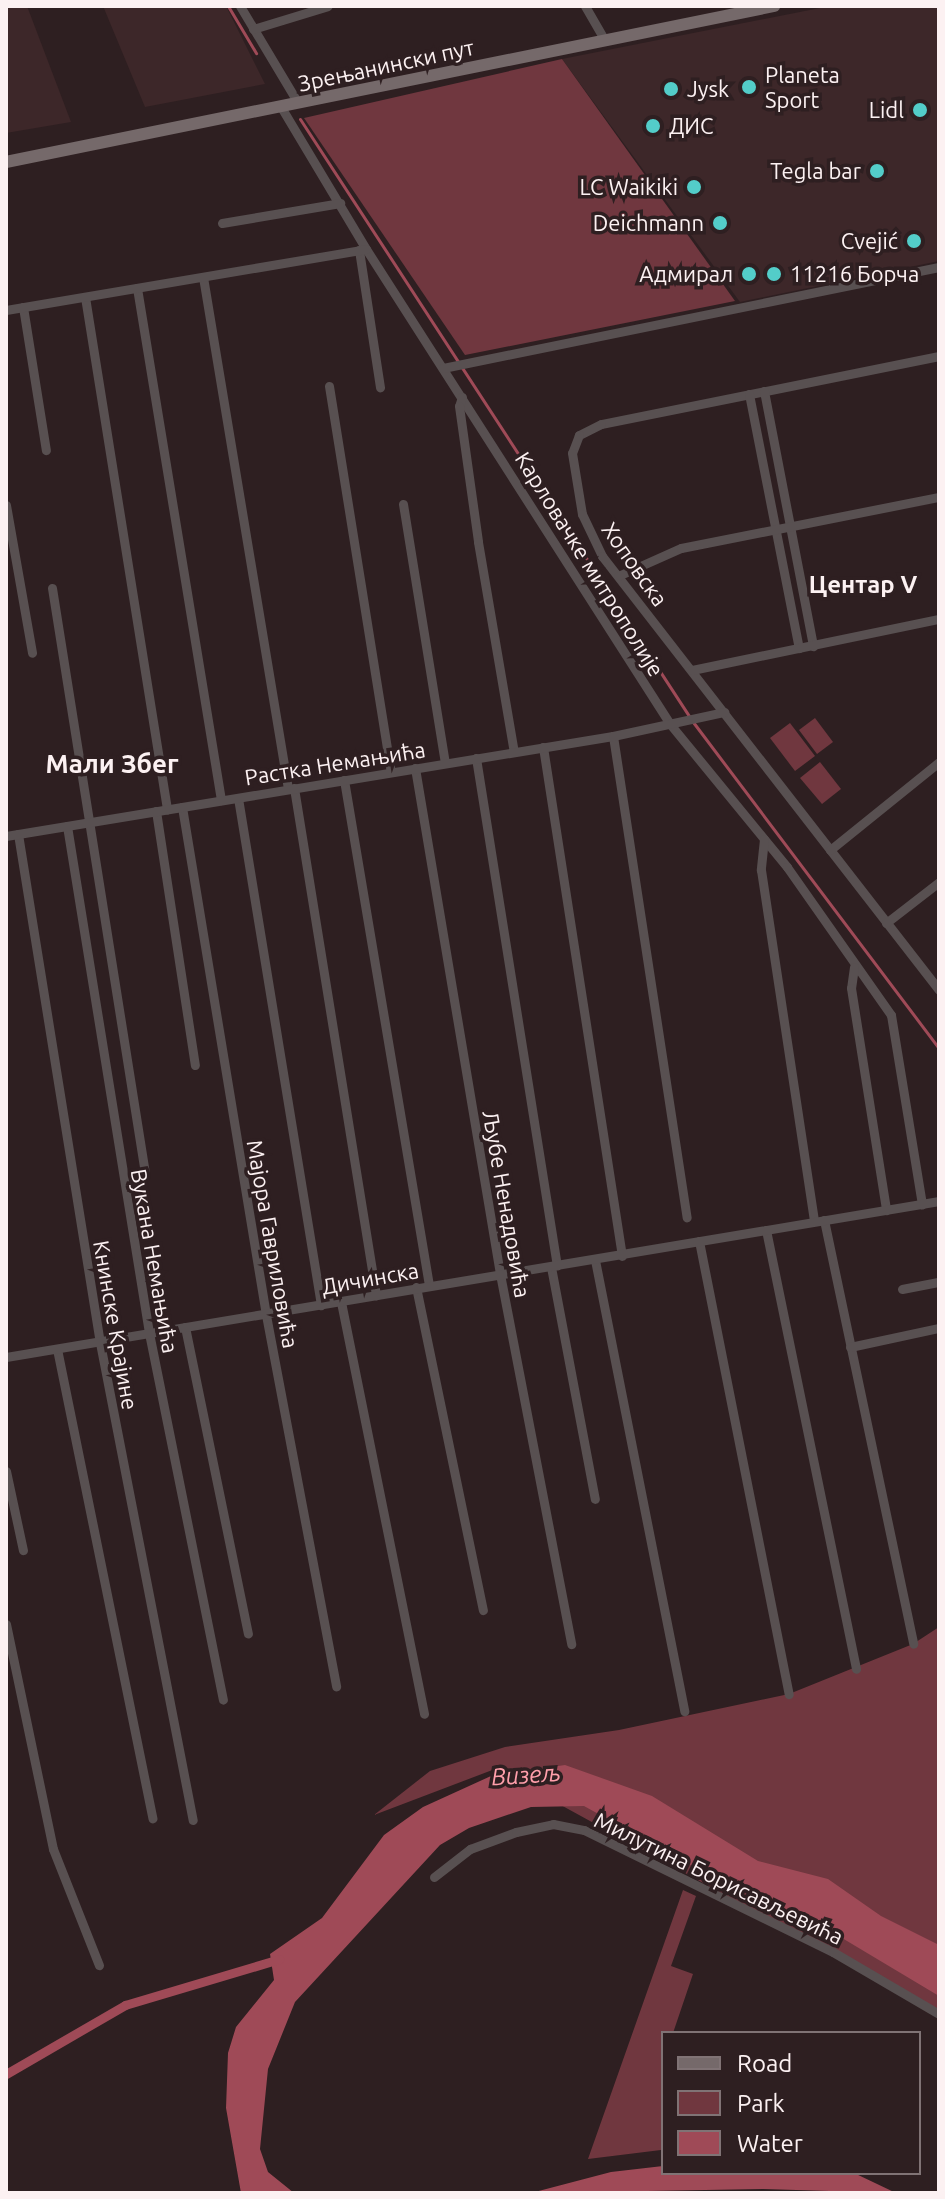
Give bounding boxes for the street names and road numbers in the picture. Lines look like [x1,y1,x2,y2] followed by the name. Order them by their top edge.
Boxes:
[296,33,476,97] street label: Зрењанински пут
[510,447,670,681] street label: Карловачке митрополије
[596,517,674,611] street label: Хоповска
[243,736,427,790] street label: Растка Немањића
[478,1108,536,1300] street label: Љубе Ненадовића
[242,1138,304,1350] street label: Мајора Гавриловића
[126,1167,184,1355] street label: Вукана Немањића
[88,1238,144,1412] street label: Книнске Крајине
[319,1256,421,1300] street label: Дичинска
[590,1806,848,1950] street label: Милутина Борисављевића

